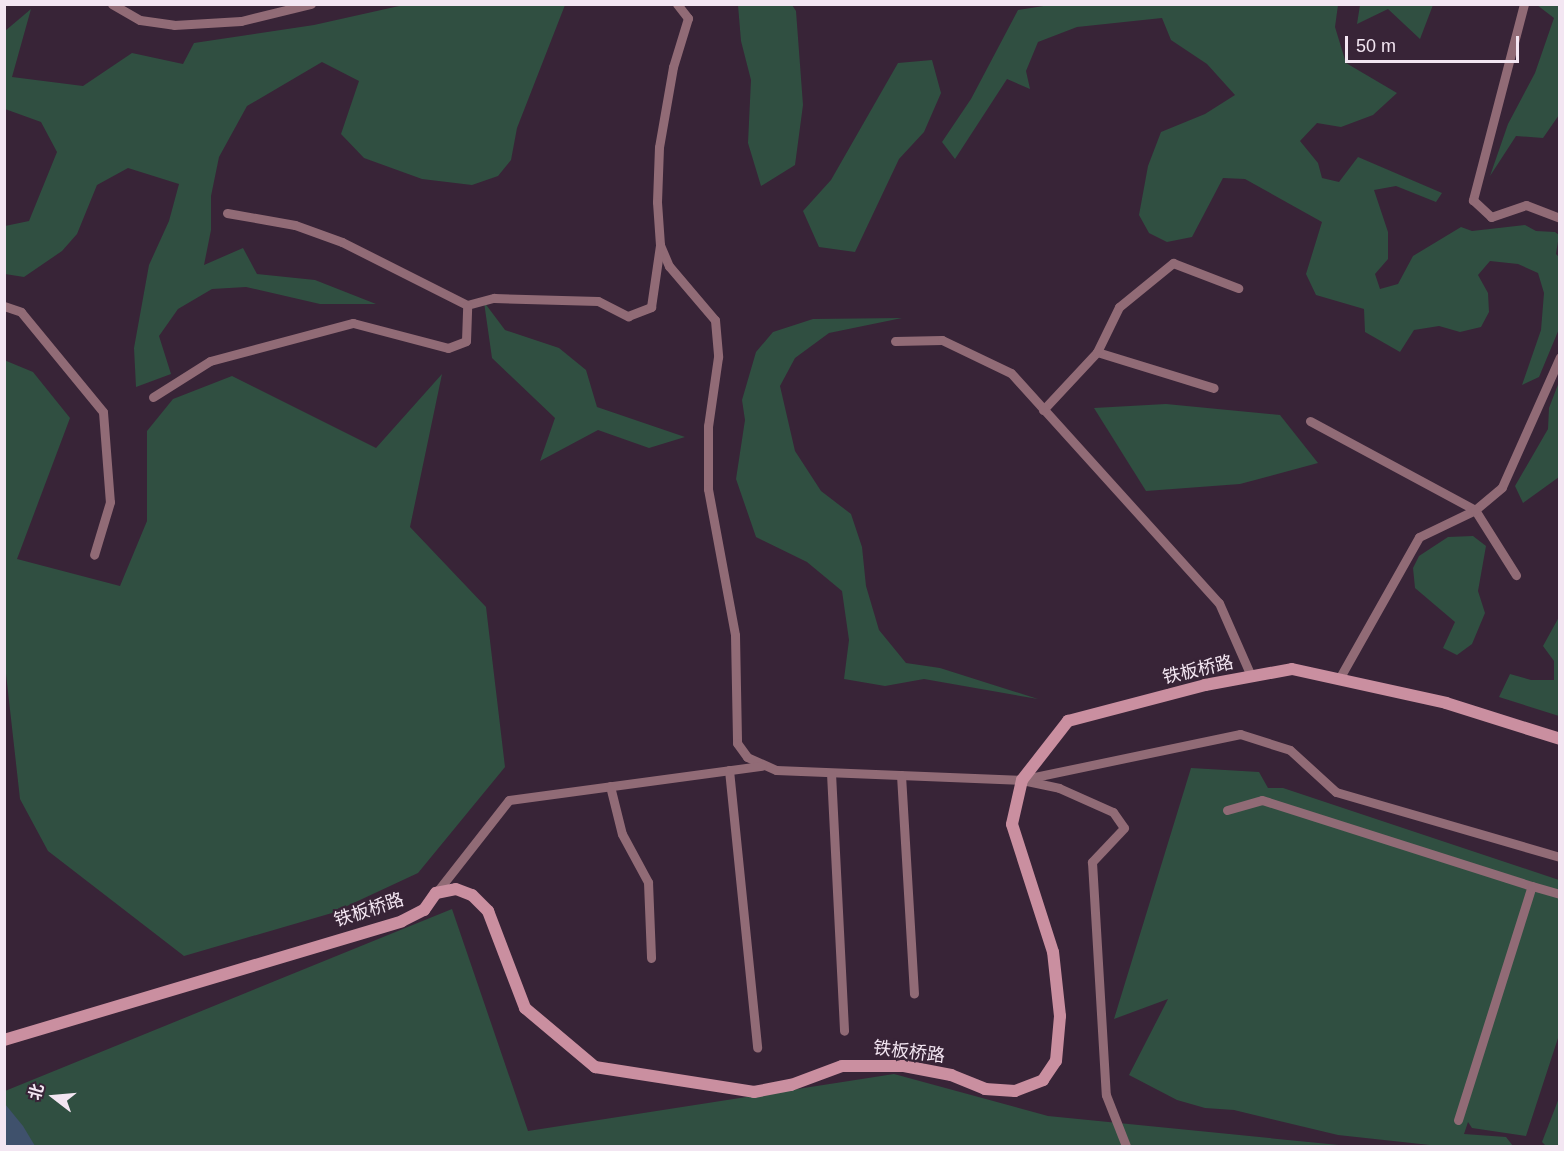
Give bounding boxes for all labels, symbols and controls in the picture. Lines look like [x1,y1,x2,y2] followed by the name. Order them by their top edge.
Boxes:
[1348,24,1522,62] scale bar
[1356,36,1396,56] text: 50 m
[1160,651,1236,689] street label: 铁板桥路
[331,889,407,931] street label: 铁板桥路
[872,1037,946,1067] street label: 铁板桥路
[24,1067,84,1127] north arrow
[26,1082,47,1102] text: 北

